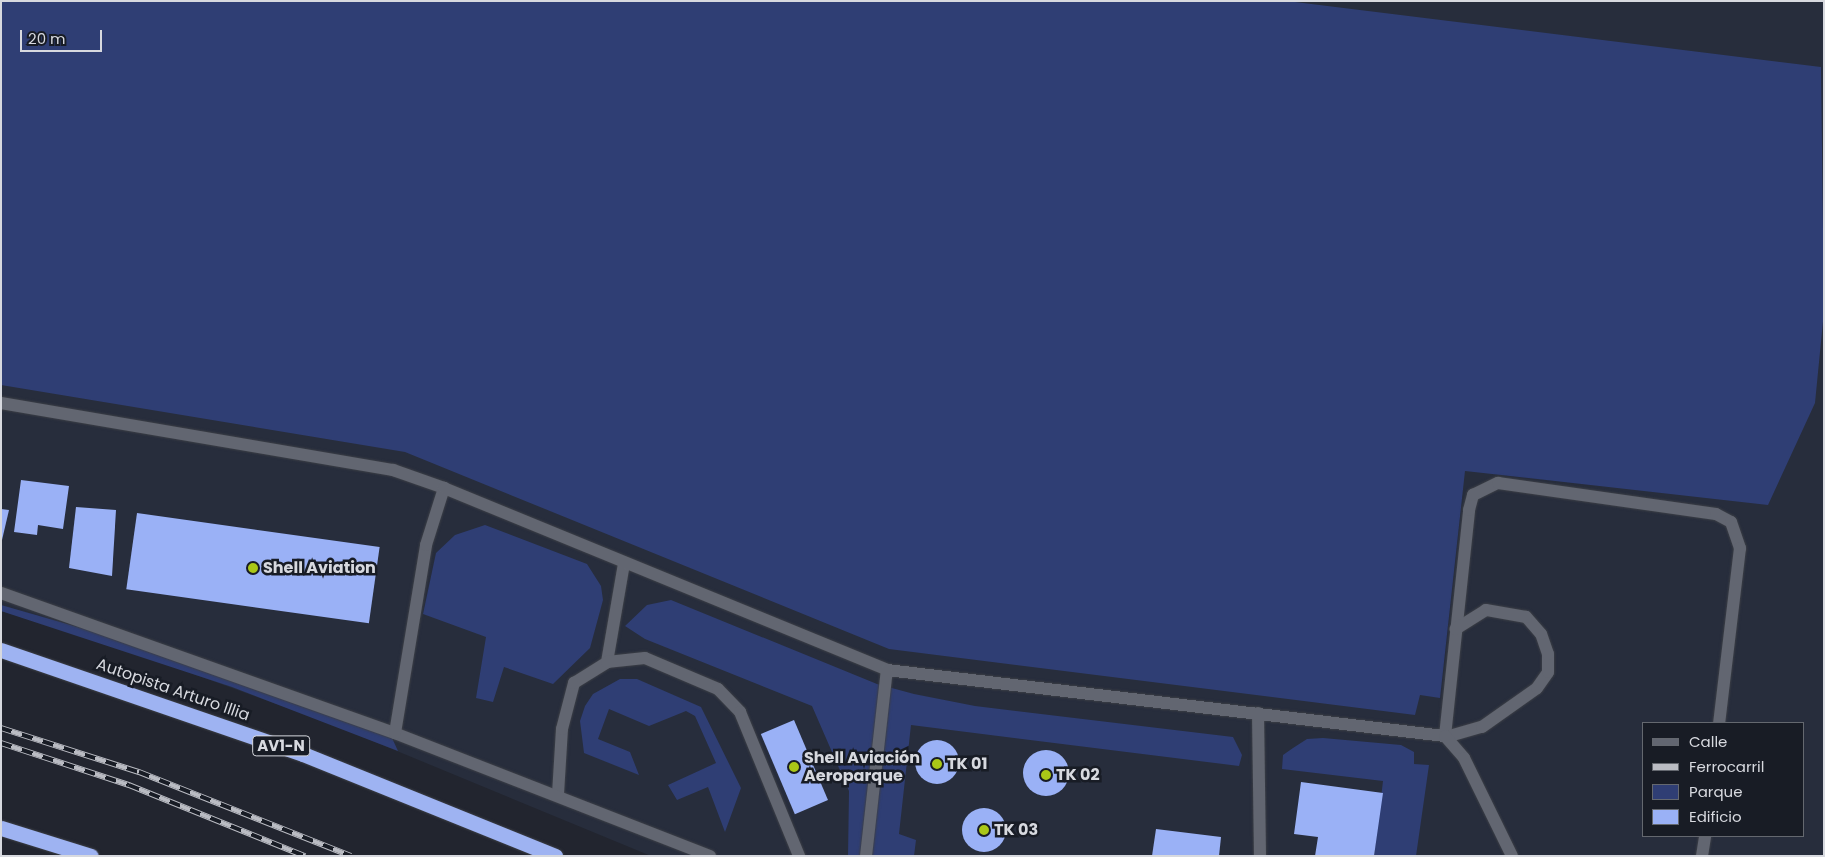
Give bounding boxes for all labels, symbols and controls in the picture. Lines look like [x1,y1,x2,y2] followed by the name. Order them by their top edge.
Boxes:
[22,20,105,52] scale bar
[28,28,66,49] text: 20 m
[263,558,376,578] place label: Shell Aviation
[247,562,259,574] marker: Shell Aviation
[94,655,252,725] street label: Autopista Arturo Illia
[1642,722,1805,837] legend
[1689,731,1727,752] text: Calle
[251,734,311,758] road number: AV1-N
[804,748,920,786] place label: Shell Aviación Aeroparque
[947,754,987,774] place label: TK 01
[1689,756,1764,777] text: Ferrocarril
[931,758,943,770] marker: TK 01
[788,761,800,773] marker: Shell Aviación Aeroparque
[1056,765,1100,785] place label: TK 02
[1040,769,1052,781] marker: TK 02
[1689,781,1742,802] text: Parque
[1689,806,1742,827] text: Edificio
[994,820,1038,840] place label: TK 03
[978,824,990,836] marker: TK 03

